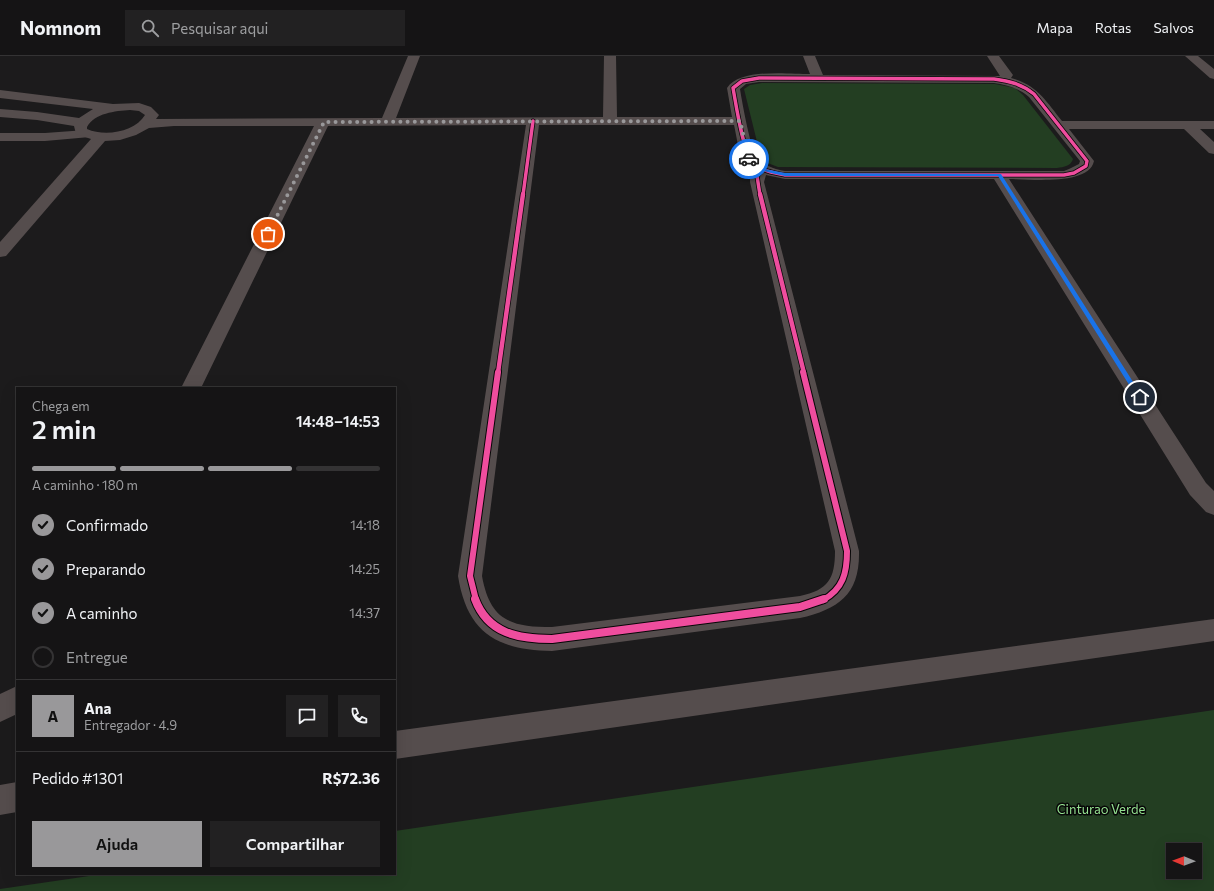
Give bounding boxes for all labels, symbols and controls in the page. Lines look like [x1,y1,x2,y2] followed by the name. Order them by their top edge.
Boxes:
[125,10,405,46] search box
[20,16,101,39] text: Nomnom
[139,17,161,39] icon: search
[171,19,268,37] text: Pesquisar aqui
[1037,19,1073,36] text: Mapa
[1095,19,1131,36] text: Rotas
[1153,19,1194,36] text: Salvos
[729,139,769,179] courier
[738,148,760,170] icon: car
[251,217,285,251] pin
[257,223,279,245] icon: bag
[1123,380,1157,414] pin
[1129,386,1151,408] icon: home
[32,398,90,414] text: Chega em
[296,412,380,430] text: 14:48–14:53
[32,413,96,444] text: 2 min
[32,477,138,493] text: A caminho · 180 m
[32,514,54,536] icon: check
[66,516,148,534] text: Confirmado
[350,517,380,533] text: 14:18
[32,558,54,580] icon: check
[66,560,146,578] text: Preparando
[349,561,380,577] text: 14:25
[32,602,54,624] icon: check
[66,604,138,622] text: A caminho
[349,605,380,621] text: 14:37
[66,648,128,666] text: Entregue
[286,695,328,737] button: chat
[338,695,380,737] button: phone
[84,699,111,717] text: Ana
[48,707,58,725] text: A
[84,717,177,733] text: Entregador · 4.9
[32,769,124,787] text: Pedido #1301
[322,769,380,787] text: R$72.36
[1057,801,1145,817] park label: Cinturao Verde
[32,821,202,867] button: Ajuda
[210,821,380,867] button: Compartilhar
[1166,843,1202,879] north arrow
[1166,843,1202,879] map controls

